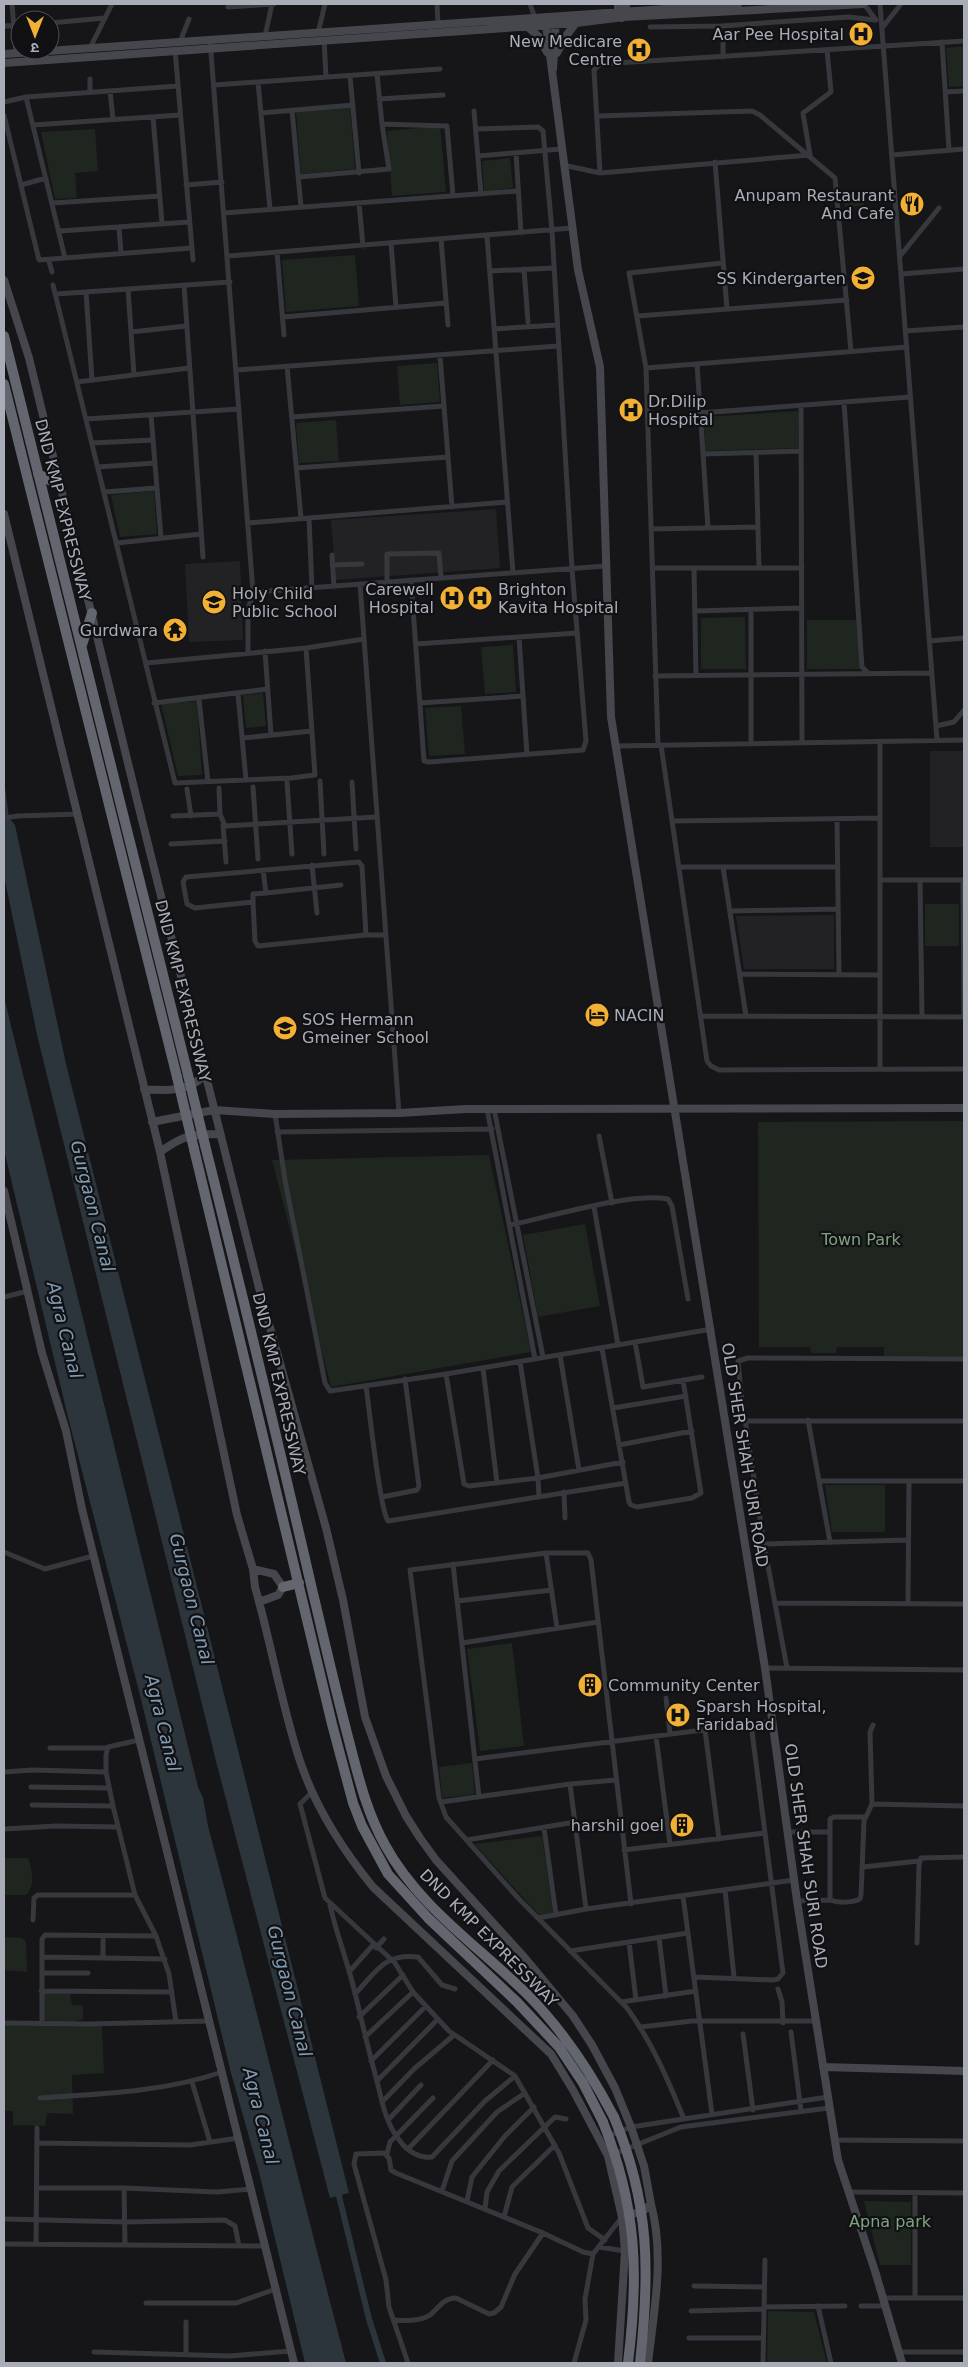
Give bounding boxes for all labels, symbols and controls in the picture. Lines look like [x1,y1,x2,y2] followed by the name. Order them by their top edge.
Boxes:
[10,10,60,60] north arrow
[848,21,874,47] hospital icon: Aar Pee Hospital
[712,25,844,44] place label: Aar Pee Hospital
[509,32,622,69] place label: New Medicare Centre
[626,37,652,63] hospital icon: New Medicare Centre
[30,40,39,56] text: उ
[735,186,894,223] place label: Anupam Restaurant And Cafe
[899,191,925,217] restaurant icon: Anupam Restaurant And Cafe
[850,265,876,291] school or university icon: SS Kindergarten
[716,269,846,288] place label: SS Kindergarten
[648,392,713,429] place label: Dr.Dilip Hospital
[618,397,644,423] hospital icon: Dr.Dilip Hospital
[31,417,95,603] street label: DND KMP EXPRESSWAY
[365,580,434,617] place label: Carewell Hospital
[498,580,618,617] place label: Brighton Kavita Hospital
[232,584,338,621] place label: Holy Child Public School
[439,585,465,611] hospital icon: Carewell Hospital
[467,585,493,611] hospital icon: Brighton Kavita Hospital
[201,589,227,615] school or university icon: Holy Child Public School
[162,617,188,643] temple icon: Gurdwara
[80,621,158,640] place label: Gurdwara
[151,898,215,1084] street label: DND KMP EXPRESSWAY
[584,1002,610,1028] hotel icon: NACIN
[614,1006,665,1025] place label: NACIN
[302,1010,429,1047] place label: SOS Hermann Gmeiner School
[272,1015,298,1041] school or university icon: SOS Hermann Gmeiner School
[67,1138,119,1274] water label: Gurgaon Canal
[820,1230,902,1249] park label: Town Park
[43,1278,87,1381] water label: Agra Canal
[249,1291,309,1478] street label: DND KMP EXPRESSWAY
[718,1341,772,1569] street label: OLD SHER SHAH SURI ROAD
[166,1531,218,1667] water label: Gurgaon Canal
[141,1671,185,1774] water label: Agra Canal
[577,1672,603,1698] building icon: Community Center
[608,1676,760,1695] place label: Community Center
[696,1697,827,1734] place label: Sparsh Hospital, Faridabad
[665,1702,691,1728] hospital icon: Sparsh Hospital, Faridabad
[781,1742,831,1970] street label: OLD SHER SHAH SURI ROAD
[669,1812,695,1838] building icon: harshil goel
[571,1816,664,1835] place label: harshil goel
[416,1865,562,2011] street label: DND KMP EXPRESSWAY
[264,1923,316,2059] water label: Gurgaon Canal
[239,2064,283,2167] water label: Agra Canal
[849,2212,932,2231] park label: Apna park

